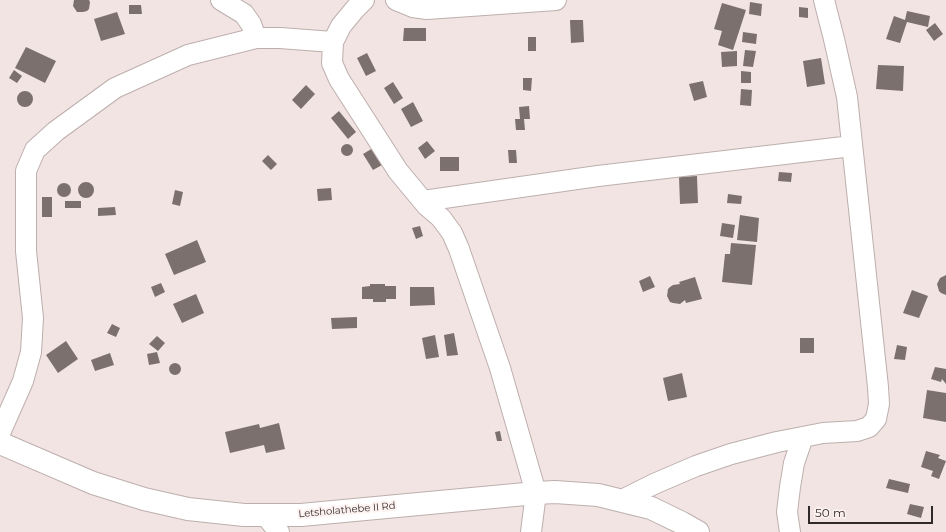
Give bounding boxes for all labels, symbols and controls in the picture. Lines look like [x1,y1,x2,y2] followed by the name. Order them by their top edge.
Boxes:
[810,498,935,524] scale bar
[298,500,396,520] street label: Letsholathebe II Rd
[815,505,846,520] text: 50 m

